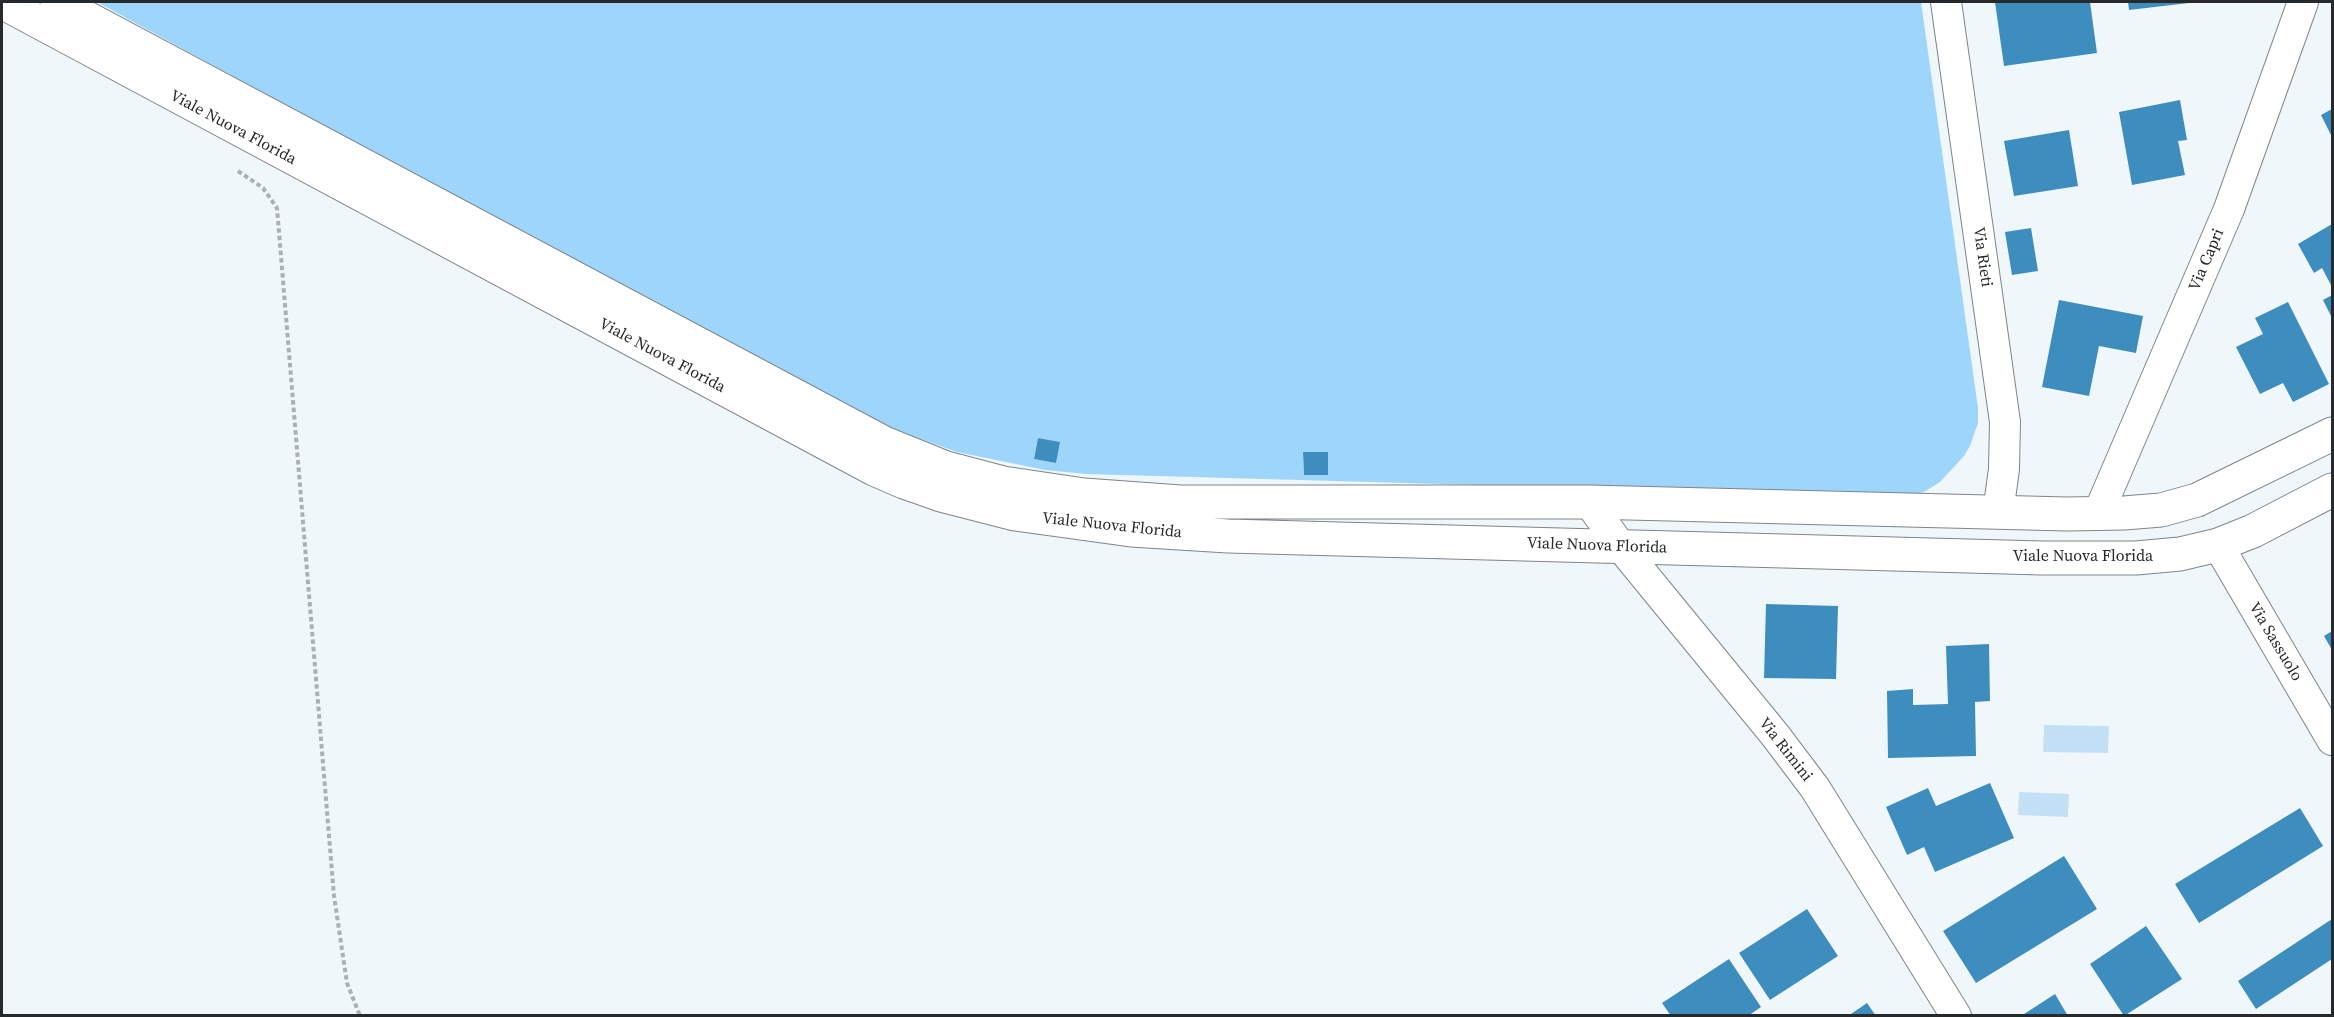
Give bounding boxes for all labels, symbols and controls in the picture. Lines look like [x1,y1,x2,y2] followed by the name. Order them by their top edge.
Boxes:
[167,87,299,169] street label: Viale Nuova Florida
[1968,226,1996,288] street label: Via Rieti
[2185,226,2229,294] street label: Via Capri
[596,315,728,397] street label: Viale Nuova Florida
[1041,509,1183,543] street label: Viale Nuova Florida
[1527,534,1667,558] street label: Viale Nuova Florida
[2013,547,2153,567] street label: Viale Nuova Florida
[2244,599,2306,685] street label: Via Sassuolo
[1754,714,1816,786] street label: Via Rimini

